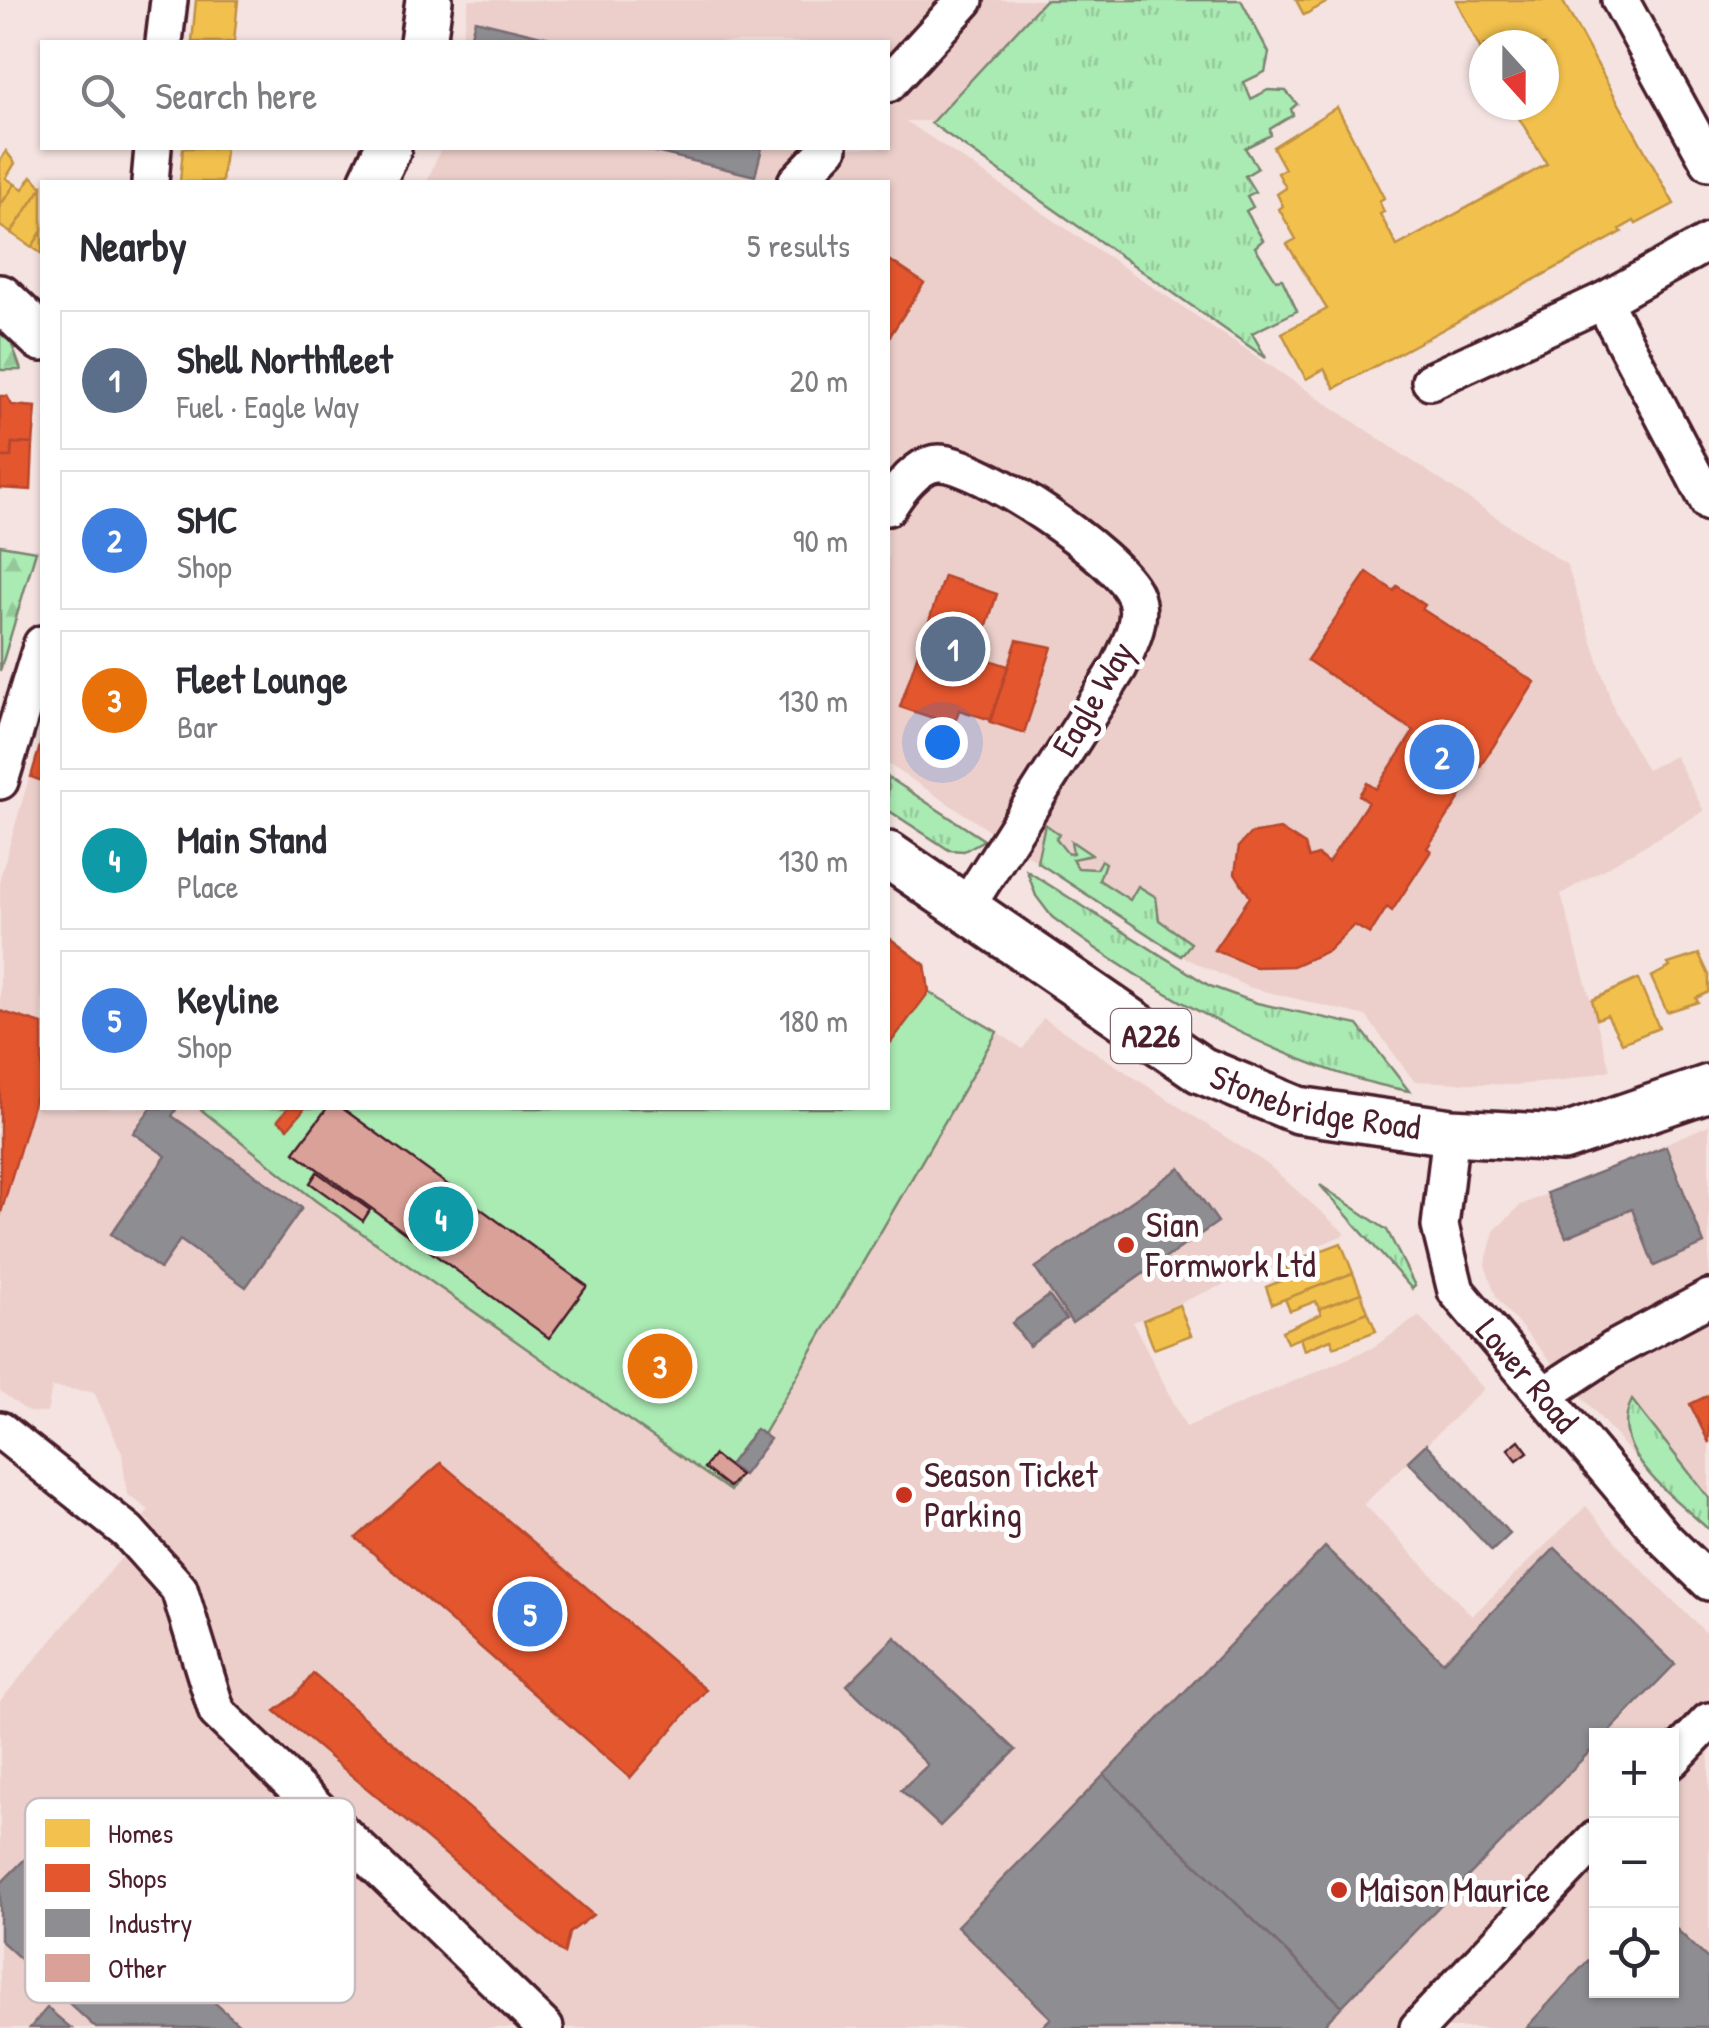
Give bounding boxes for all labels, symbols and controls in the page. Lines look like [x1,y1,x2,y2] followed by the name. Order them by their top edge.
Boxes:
[1469,30,1559,120] north arrow
[40,40,890,150] search box
[75,68,130,123] icon: search
[155,69,317,121] text: Search here
[80,217,187,274] text: Nearby
[747,224,850,267] text: 5 results
[177,333,393,385] text: Shell Northfleet
[109,359,120,402] text: 1
[790,359,848,402] text: 20 m
[177,385,360,428] text: Fuel · Eagle Way
[177,493,238,545] text: SMC
[107,519,122,562] text: 2
[793,519,848,562] text: 90 m
[177,545,232,588] text: Shop
[920,612,986,686] pin: 1
[1041,632,1144,765] street label: Eagle Way
[177,653,347,705] text: Fleet Lounge
[107,679,122,722] text: 3
[779,679,848,722] text: 130 m
[177,705,218,748] text: Bar
[917,717,968,768] your location
[1410,720,1474,794] pin: 2
[177,813,326,865] text: Main Stand
[108,839,121,882] text: 4
[779,839,848,882] text: 130 m
[177,865,239,908] text: Place
[177,973,279,1025] text: Keyline
[108,999,121,1042] text: 5
[779,999,848,1042] text: 180 m
[1111,1009,1191,1063] road number: A226
[177,1025,232,1068] text: Shop
[1203,1052,1424,1150] street label: Stonebridge Road
[408,1182,474,1256] pin: 4
[1145,1201,1316,1288] place label: Sian Formwork Ltd
[1115,1234,1137,1256] marker: Sian Formwork Ltd
[1466,1308,1589,1442] street label: Lower Road
[628,1328,692,1404] pin: 3
[924,1451,1098,1538] place label: Season Ticket Parking
[893,1484,915,1506] marker: Season Ticket Parking
[498,1576,562,1652] pin: 5
[1589,1728,1679,1998] map controls
[1589,1728,1679,1818] button: +
[25,1798,355,2003] legend
[108,1814,173,1852] text: Homes
[1589,1818,1679,1908] button: −
[108,1859,167,1897] text: Shops
[1359,1866,1550,1913] place label: Maison Maurice
[1328,1879,1350,1901] marker: Maison Maurice
[108,1904,193,1942] text: Industry
[1589,1908,1679,1998] button: locate
[108,1949,167,1987] text: Other

